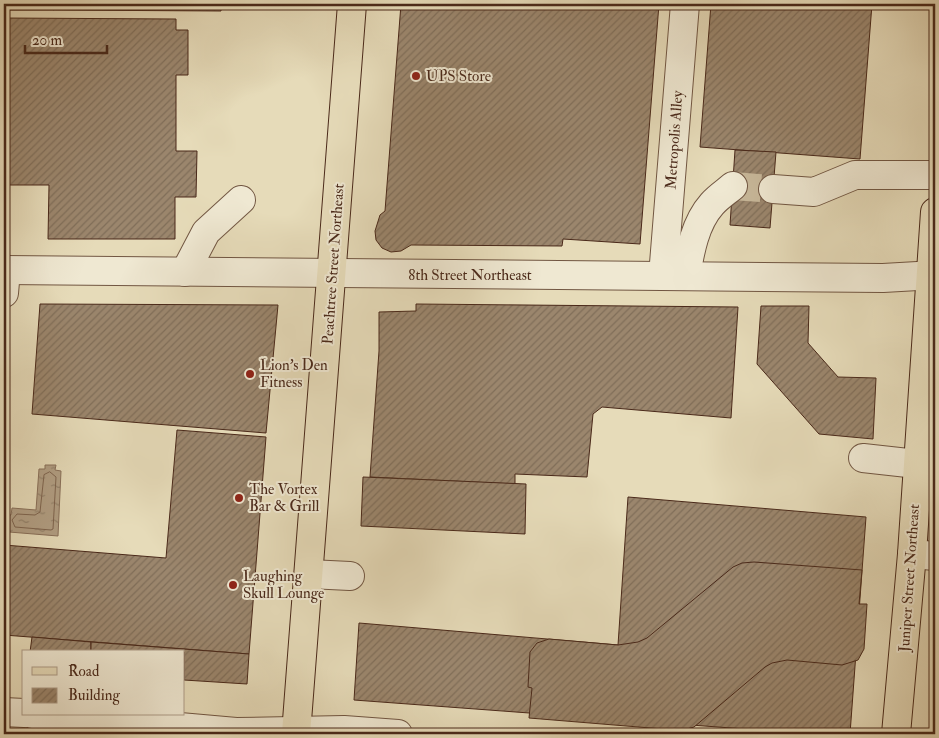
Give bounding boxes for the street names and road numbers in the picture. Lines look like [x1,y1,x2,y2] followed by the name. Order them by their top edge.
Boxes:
[662,90,688,190] street label: Metropolis Alley
[318,183,349,345] street label: Peachtree Street Northeast
[408,266,532,285] street label: 8th Street Northeast
[895,503,925,654] street label: Juniper Street Northeast

